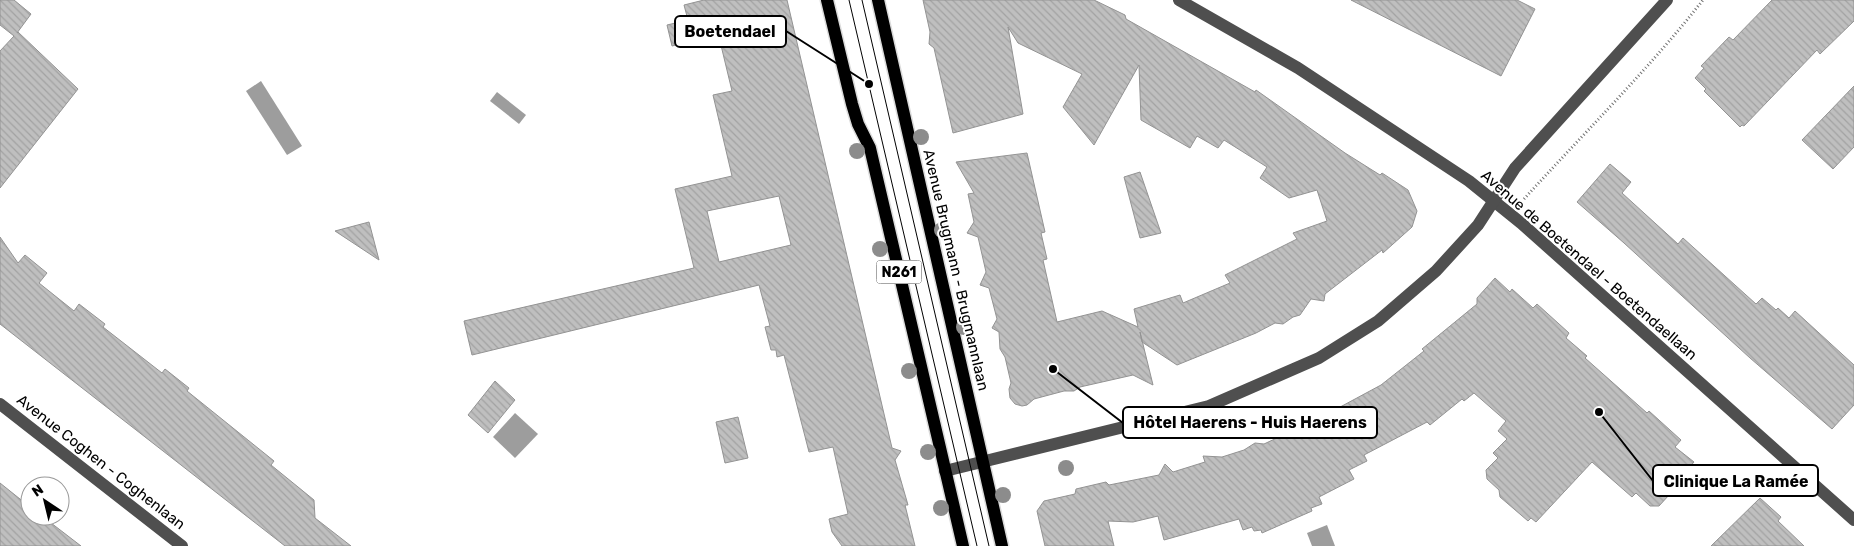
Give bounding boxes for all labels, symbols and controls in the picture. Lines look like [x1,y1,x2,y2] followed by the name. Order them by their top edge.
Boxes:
[675,16,786,47] callout: Boetendael
[684,22,776,41] text: Boetendael
[919,148,993,392] street label: Avenue Brugmann - Brugmannlaan
[1477,166,1701,364] street label: Avenue de Boetendael - Boetendaellaan
[876,260,922,284] road number: N261
[13,391,189,533] street label: Avenue Coghen - Coghenlaan
[1123,407,1377,438] callout: Hôtel Haerens - Huis Haerens
[1133,413,1367,432] text: Hôtel Haerens - Huis Haerens
[1653,465,1818,496] callout: Clinique La Ramée
[1663,472,1809,491] text: Clinique La Ramée
[20,476,70,526] north arrow
[29,481,47,501] text: N

